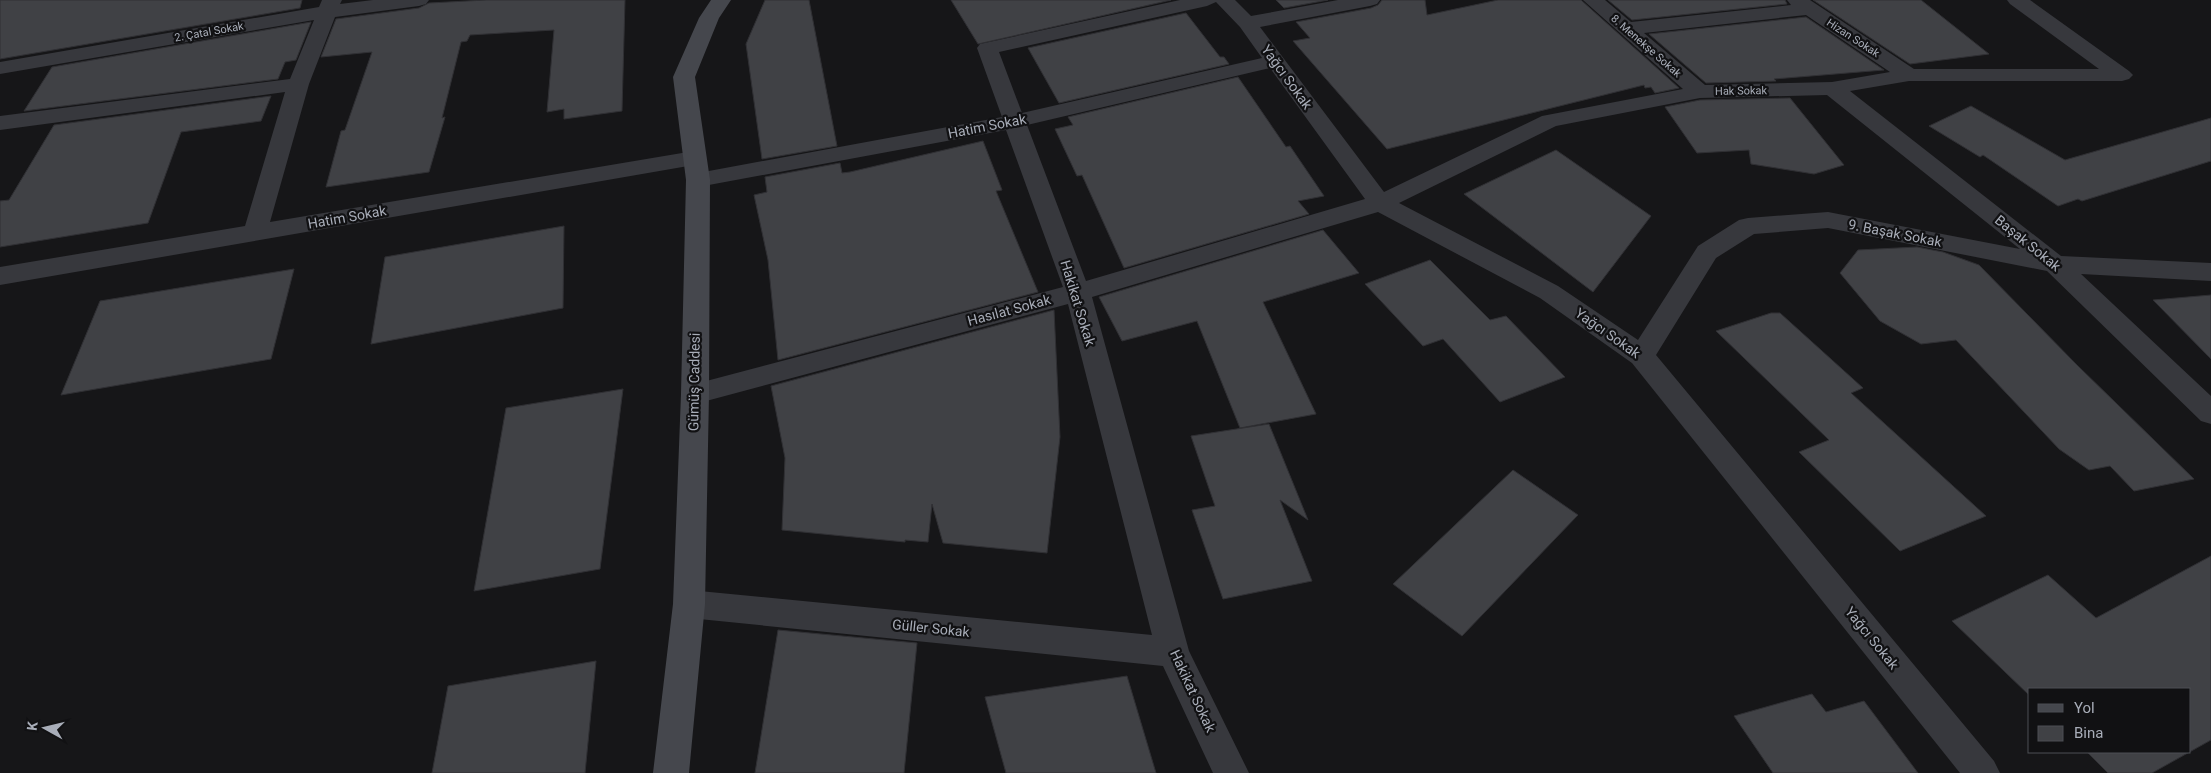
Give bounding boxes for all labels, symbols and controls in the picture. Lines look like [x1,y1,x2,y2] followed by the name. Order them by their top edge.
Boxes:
[1608,12,1684,80] street label: 8. Menekşe Sokak
[1824,16,1882,60] street label: Hizan Sokak
[173,19,245,44] street label: 2. Çatal Sokak
[1258,42,1316,113] street label: Yağcı Sokak
[1715,84,1768,98] street label: Hak Sokak
[946,110,1028,141] street label: Hatim Sokak
[306,202,388,232] street label: Hatim Sokak
[1992,212,2065,275] street label: Başak Sokak
[1847,216,1944,250] street label: 9. Başak Sokak
[1057,258,1099,349] street label: Hakikat Sokak
[966,291,1053,329] street label: Hasılat Sokak
[1572,305,1644,362] street label: Yağcı Sokak
[685,333,703,431] street label: Gümüş Caddesi
[1842,604,1903,673] street label: Yağcı Sokak
[891,616,971,640] street label: Güller Sokak
[1167,647,1219,736] street label: Hakikat Sokak
[2028,688,2191,753] legend
[2074,699,2095,717] text: Yol
[20,703,70,753] north arrow
[24,721,41,732] text: K
[2074,724,2103,742] text: Bina

